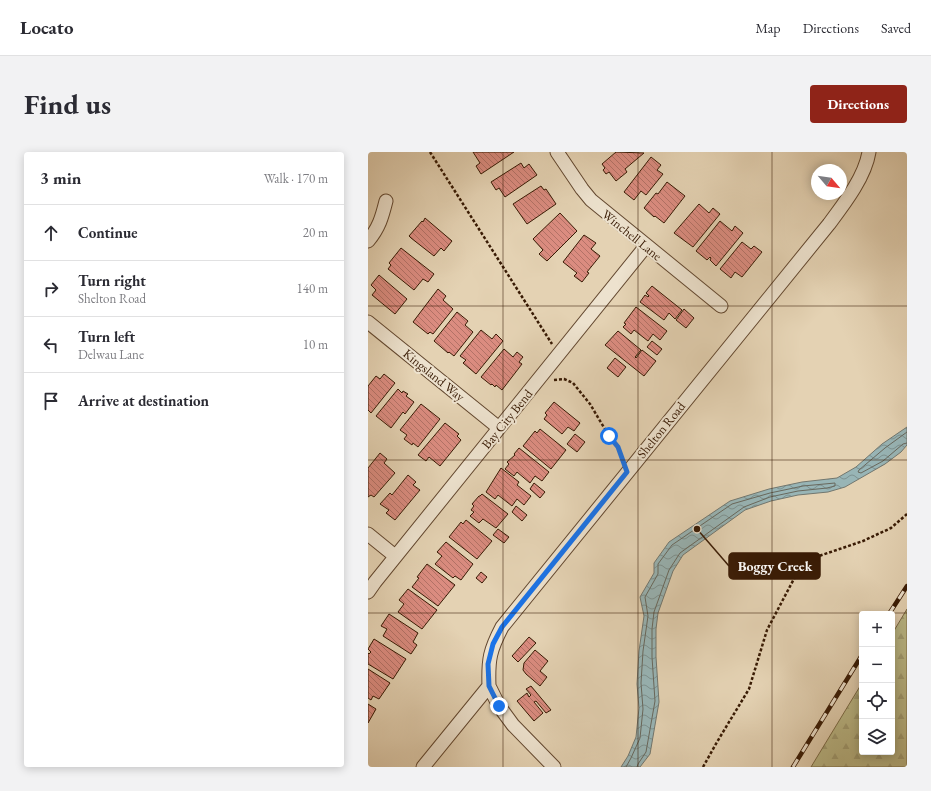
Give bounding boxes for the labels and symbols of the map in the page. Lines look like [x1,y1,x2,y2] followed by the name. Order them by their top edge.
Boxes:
[811,164,847,200] north arrow
[599,206,665,264] street label: Winchell Lane
[400,345,469,405] street label: Kingsland Way
[478,385,536,452] street label: Bay City Bend
[633,398,689,462] street label: Shelton Road
[600,427,618,445] route start
[729,553,820,579] callout: Boggy Creek
[738,557,813,575] text: Boggy Creek
[490,697,508,715] route end

